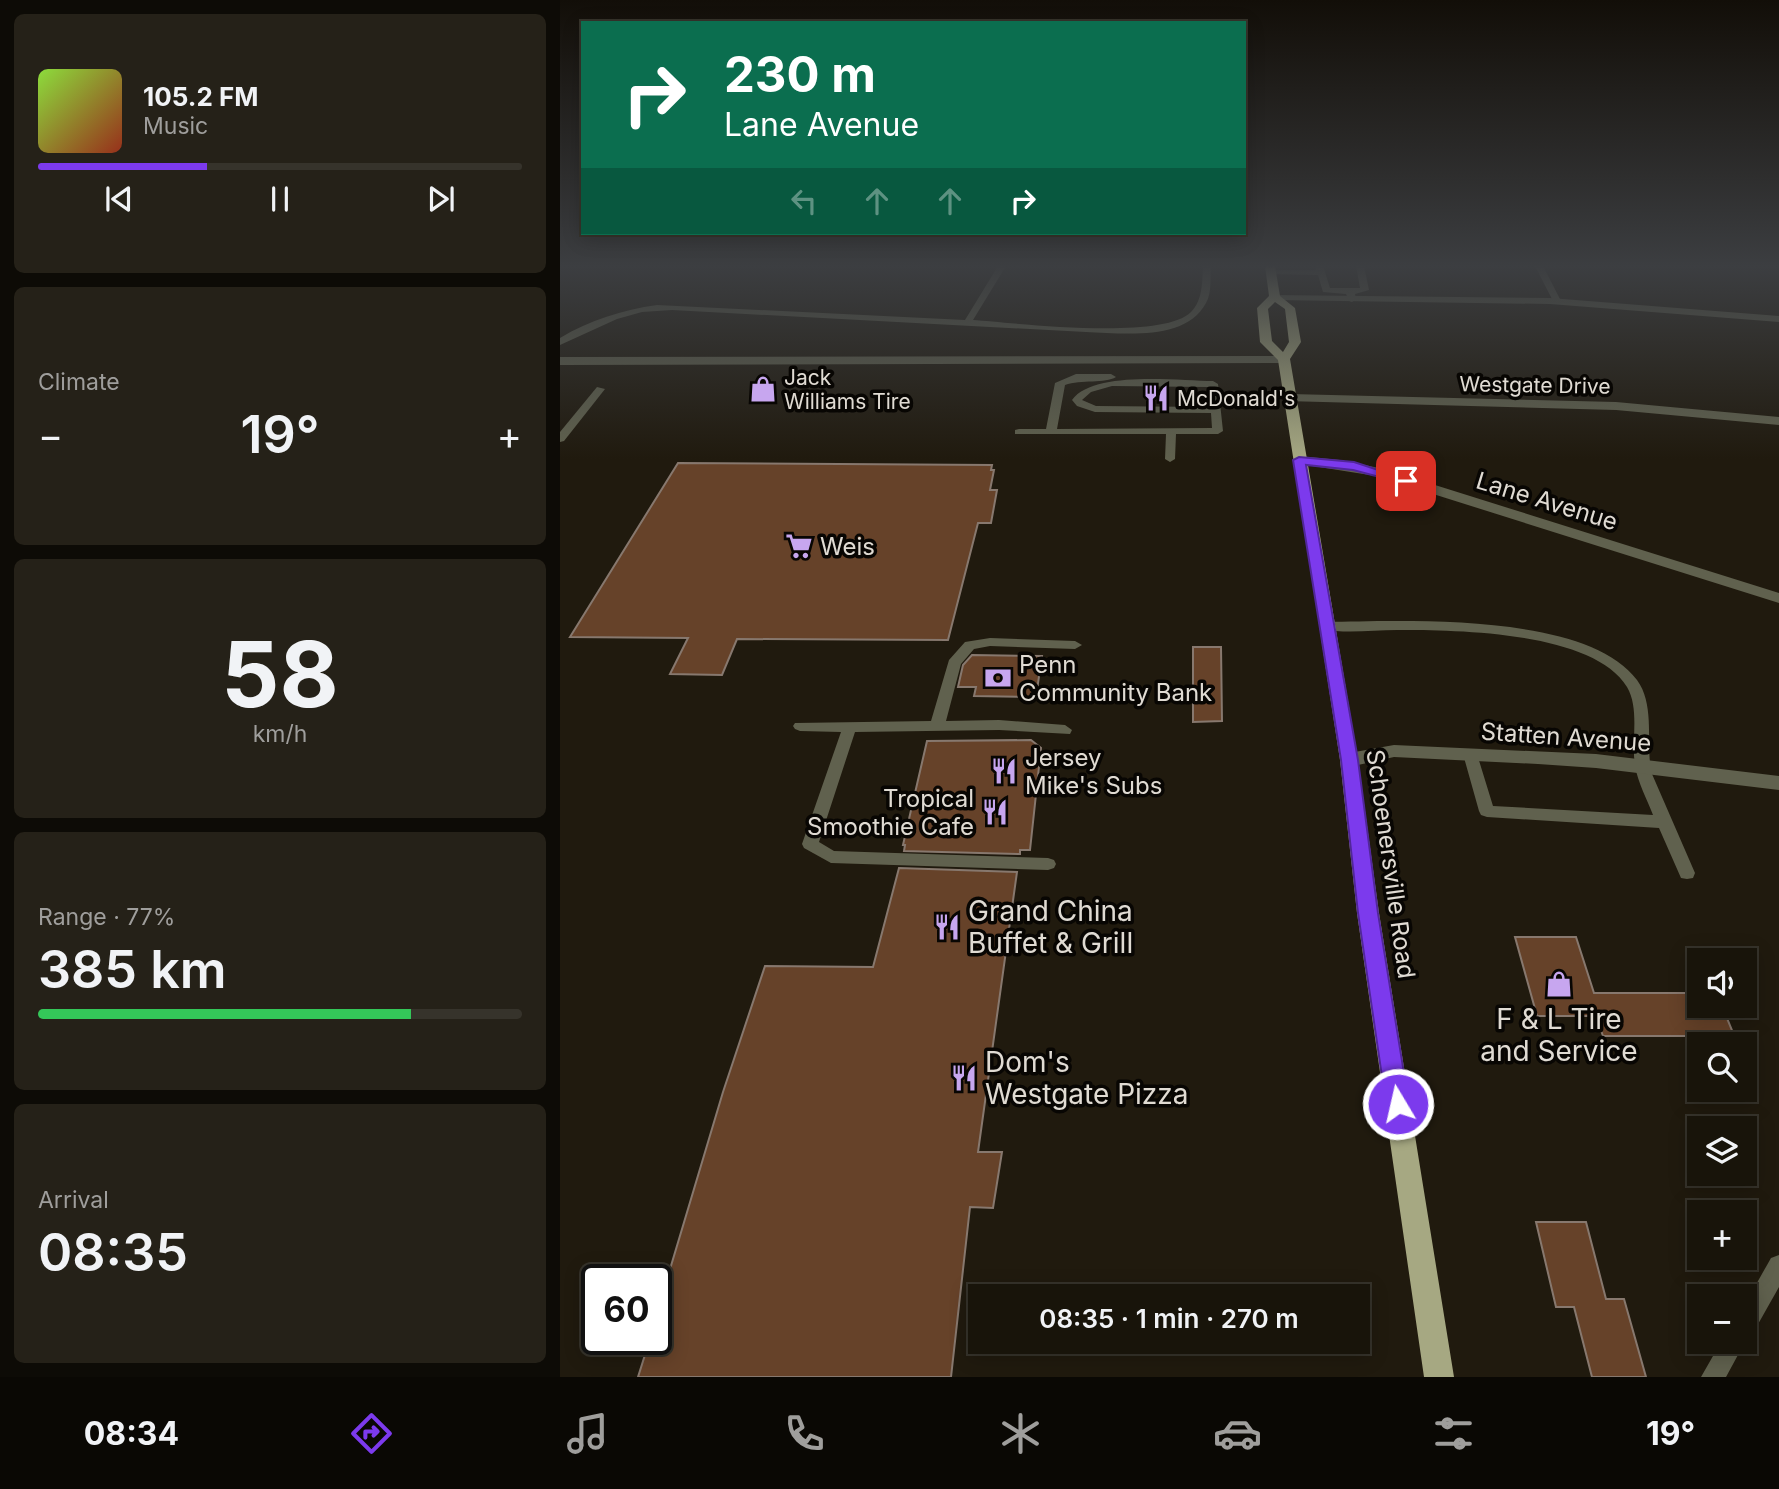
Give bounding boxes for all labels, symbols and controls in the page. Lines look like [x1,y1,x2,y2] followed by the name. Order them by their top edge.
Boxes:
[724,45,876,104] text: 230 m
[609,49,700,140] icon: right
[143,81,258,112] text: 105.2 FM
[724,105,919,144] text: Lane Avenue
[143,112,208,140] text: Music
[100,180,138,218] icon: previous
[261,180,299,218] icon: pause
[422,180,460,218] icon: next
[785,182,823,220] icon: left
[858,182,896,220] icon: ahead
[931,182,969,220] icon: ahead
[1004,182,1042,220] icon: right
[784,365,911,414] place label: Jack Williams Tire
[38,368,120,396] text: Climate
[1459,371,1611,399] street label: Westgate Drive
[748,374,778,404] shop icon: Jack Williams Tire
[1141,383,1171,413] restaurant icon: McDonald's
[1177,386,1295,411] place label: McDonald's
[240,403,320,466] text: 19°
[38,412,63,458] text: −
[497,412,522,458] text: +
[1376,451,1436,511] pin
[1387,462,1425,500] icon: arrive
[1473,466,1621,536] street label: Lane Avenue
[784,531,814,561] supermarket icon: Weis
[820,532,875,561] place label: Weis
[221,619,339,729] text: 58
[1019,650,1212,707] place label: Penn Community Bank
[983,663,1013,693] bank icon: Penn Community Bank
[1480,717,1652,757] street label: Statten Avenue
[253,720,307,748] text: km/h
[1025,743,1162,800] place label: Jersey Mike's Subs
[1361,748,1421,980] street label: Schoenersville Road
[989,756,1019,786] restaurant icon: Jersey Mike's Subs
[807,784,974,841] place label: Tropical Smoothie Cafe
[980,797,1010,827] restaurant icon: Tropical Smoothie Cafe
[968,894,1133,960] place label: Grand China Buffet & Grill
[38,903,175,931] text: Range · 77%
[932,912,962,942] restaurant icon: Grand China Buffet & Grill
[38,938,227,1001] text: 385 km
[1687,948,1757,1354] map controls
[1687,948,1757,1018] button: sound
[1544,969,1574,999] shop icon: F & L Tire and Service
[1480,1002,1638,1068] place label: F & L Tire and Service
[1687,1032,1757,1102] button: search
[985,1045,1188,1111] place label: Dom's Westgate Pizza
[949,1063,979,1093] restaurant icon: Dom's Westgate Pizza
[1361,1067,1435,1141] position arrow
[1687,1116,1757,1186] button: layers
[38,1186,109,1214] text: Arrival
[1687,1200,1757,1270] button: +
[38,1221,188,1284] text: 08:35
[581,1264,672,1355] speed limit sign: 60
[1687,1284,1757,1354] button: −
[1039,1303,1299,1334] text: 08:35 · 1 min · 270 m
[347,1409,396,1458] icon: directions
[563,1409,612,1458] icon: music
[780,1409,829,1458] icon: phone
[996,1409,1045,1458] icon: climate
[1213,1409,1262,1458] icon: car
[1429,1409,1478,1458] icon: filters
[84,1414,179,1453] text: 08:34
[1646,1414,1695,1453] text: 19°

